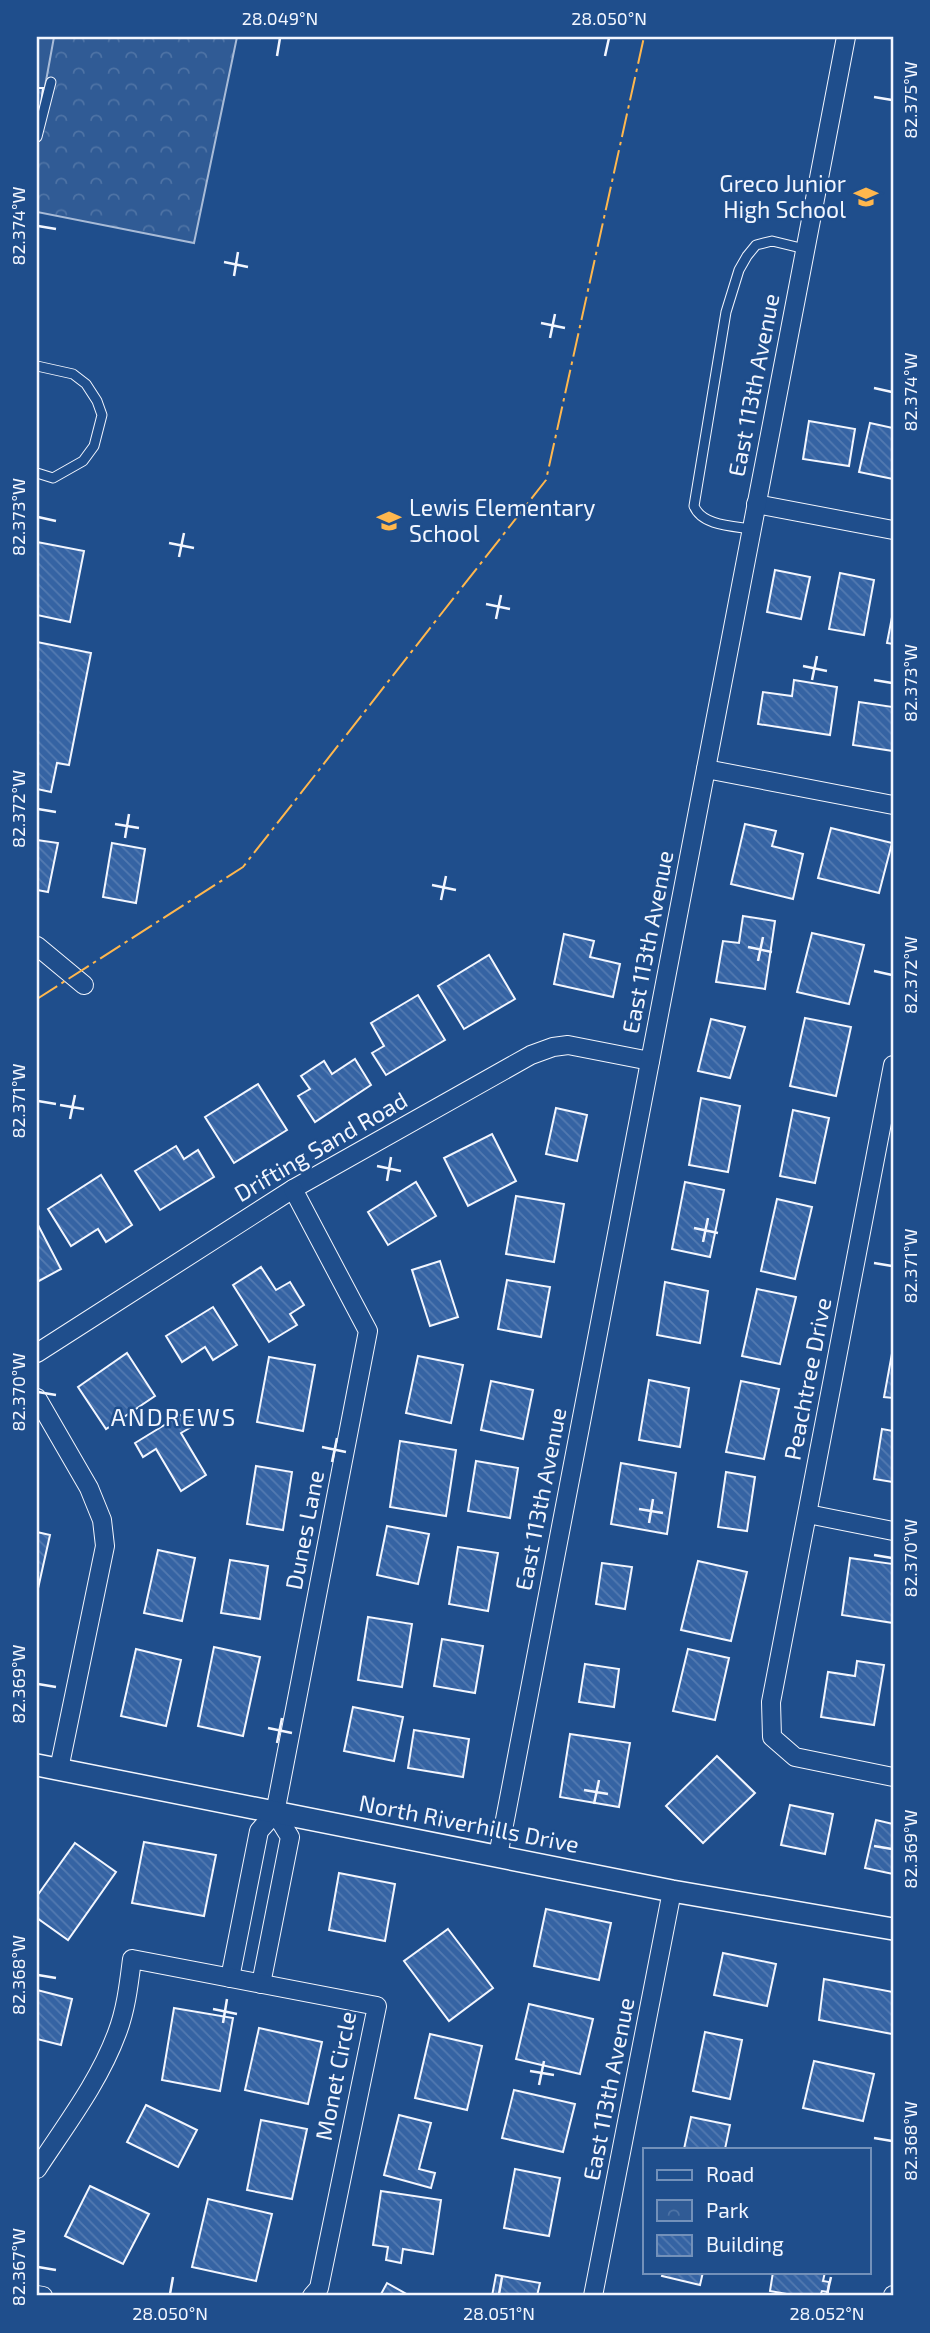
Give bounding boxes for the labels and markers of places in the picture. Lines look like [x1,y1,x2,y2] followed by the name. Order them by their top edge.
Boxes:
[719,169,846,223] place label: Greco Junior High School
[852,183,880,211] school or university icon: Greco Junior High School
[409,493,595,547] place label: Lewis Elementary School
[375,507,403,535] school or university icon: Lewis Elementary School

